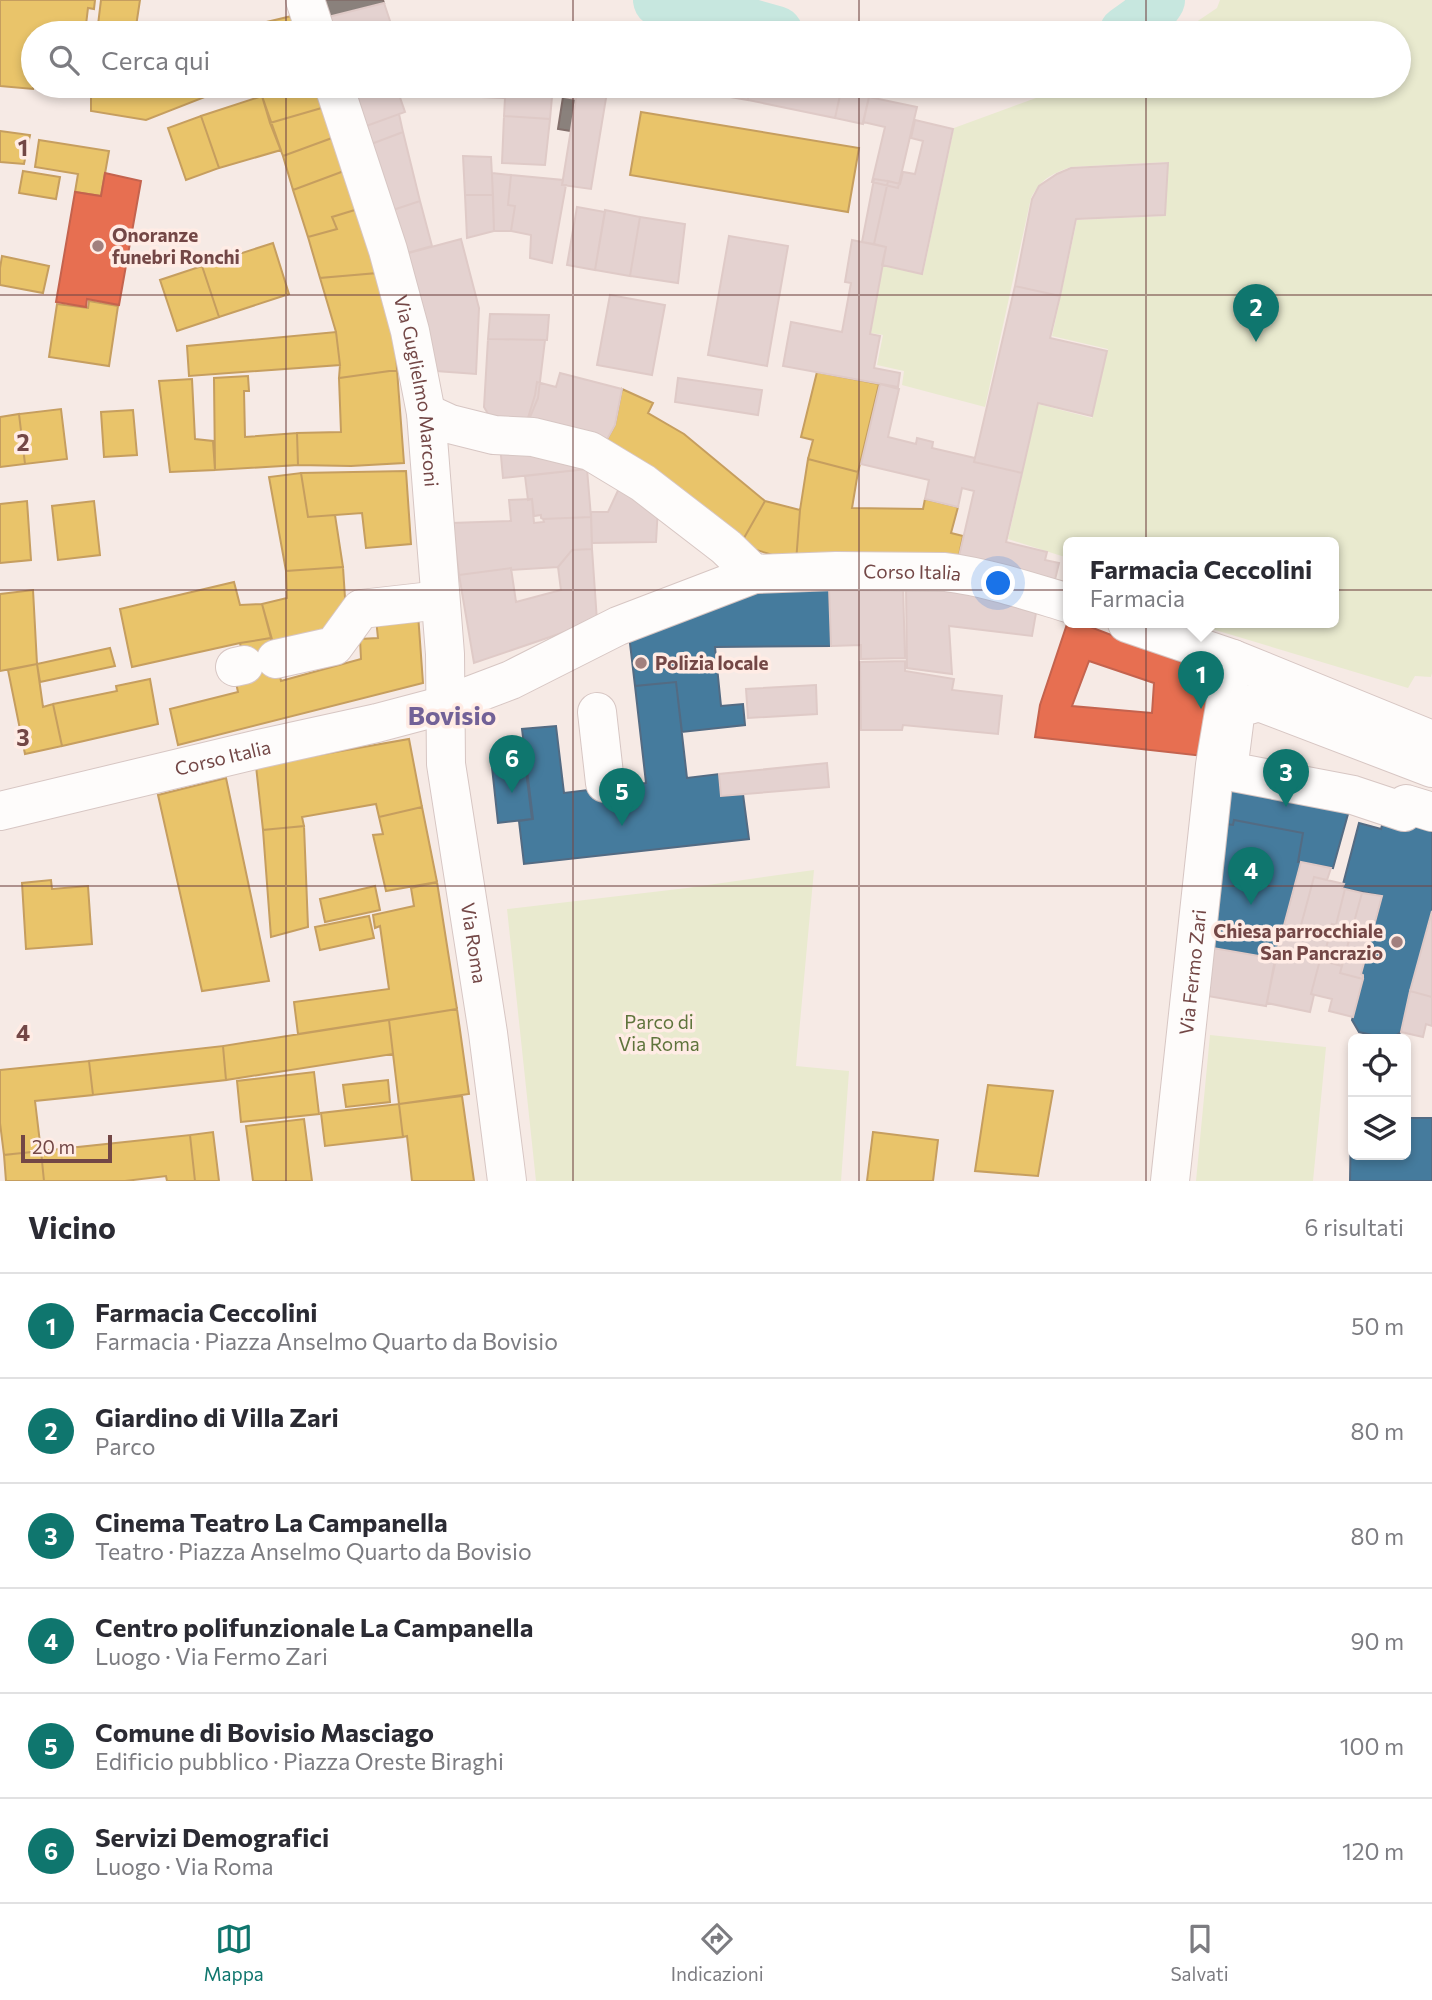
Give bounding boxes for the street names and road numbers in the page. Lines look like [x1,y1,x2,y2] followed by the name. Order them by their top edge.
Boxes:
[390,292,444,488] street label: Via Guglielmo Marconi
[863,559,963,585] street label: Corso Italia
[172,735,273,780] street label: Corso Italia
[457,901,492,985] street label: Via Roma
[1174,908,1210,1036] street label: Via Fermo Zari

